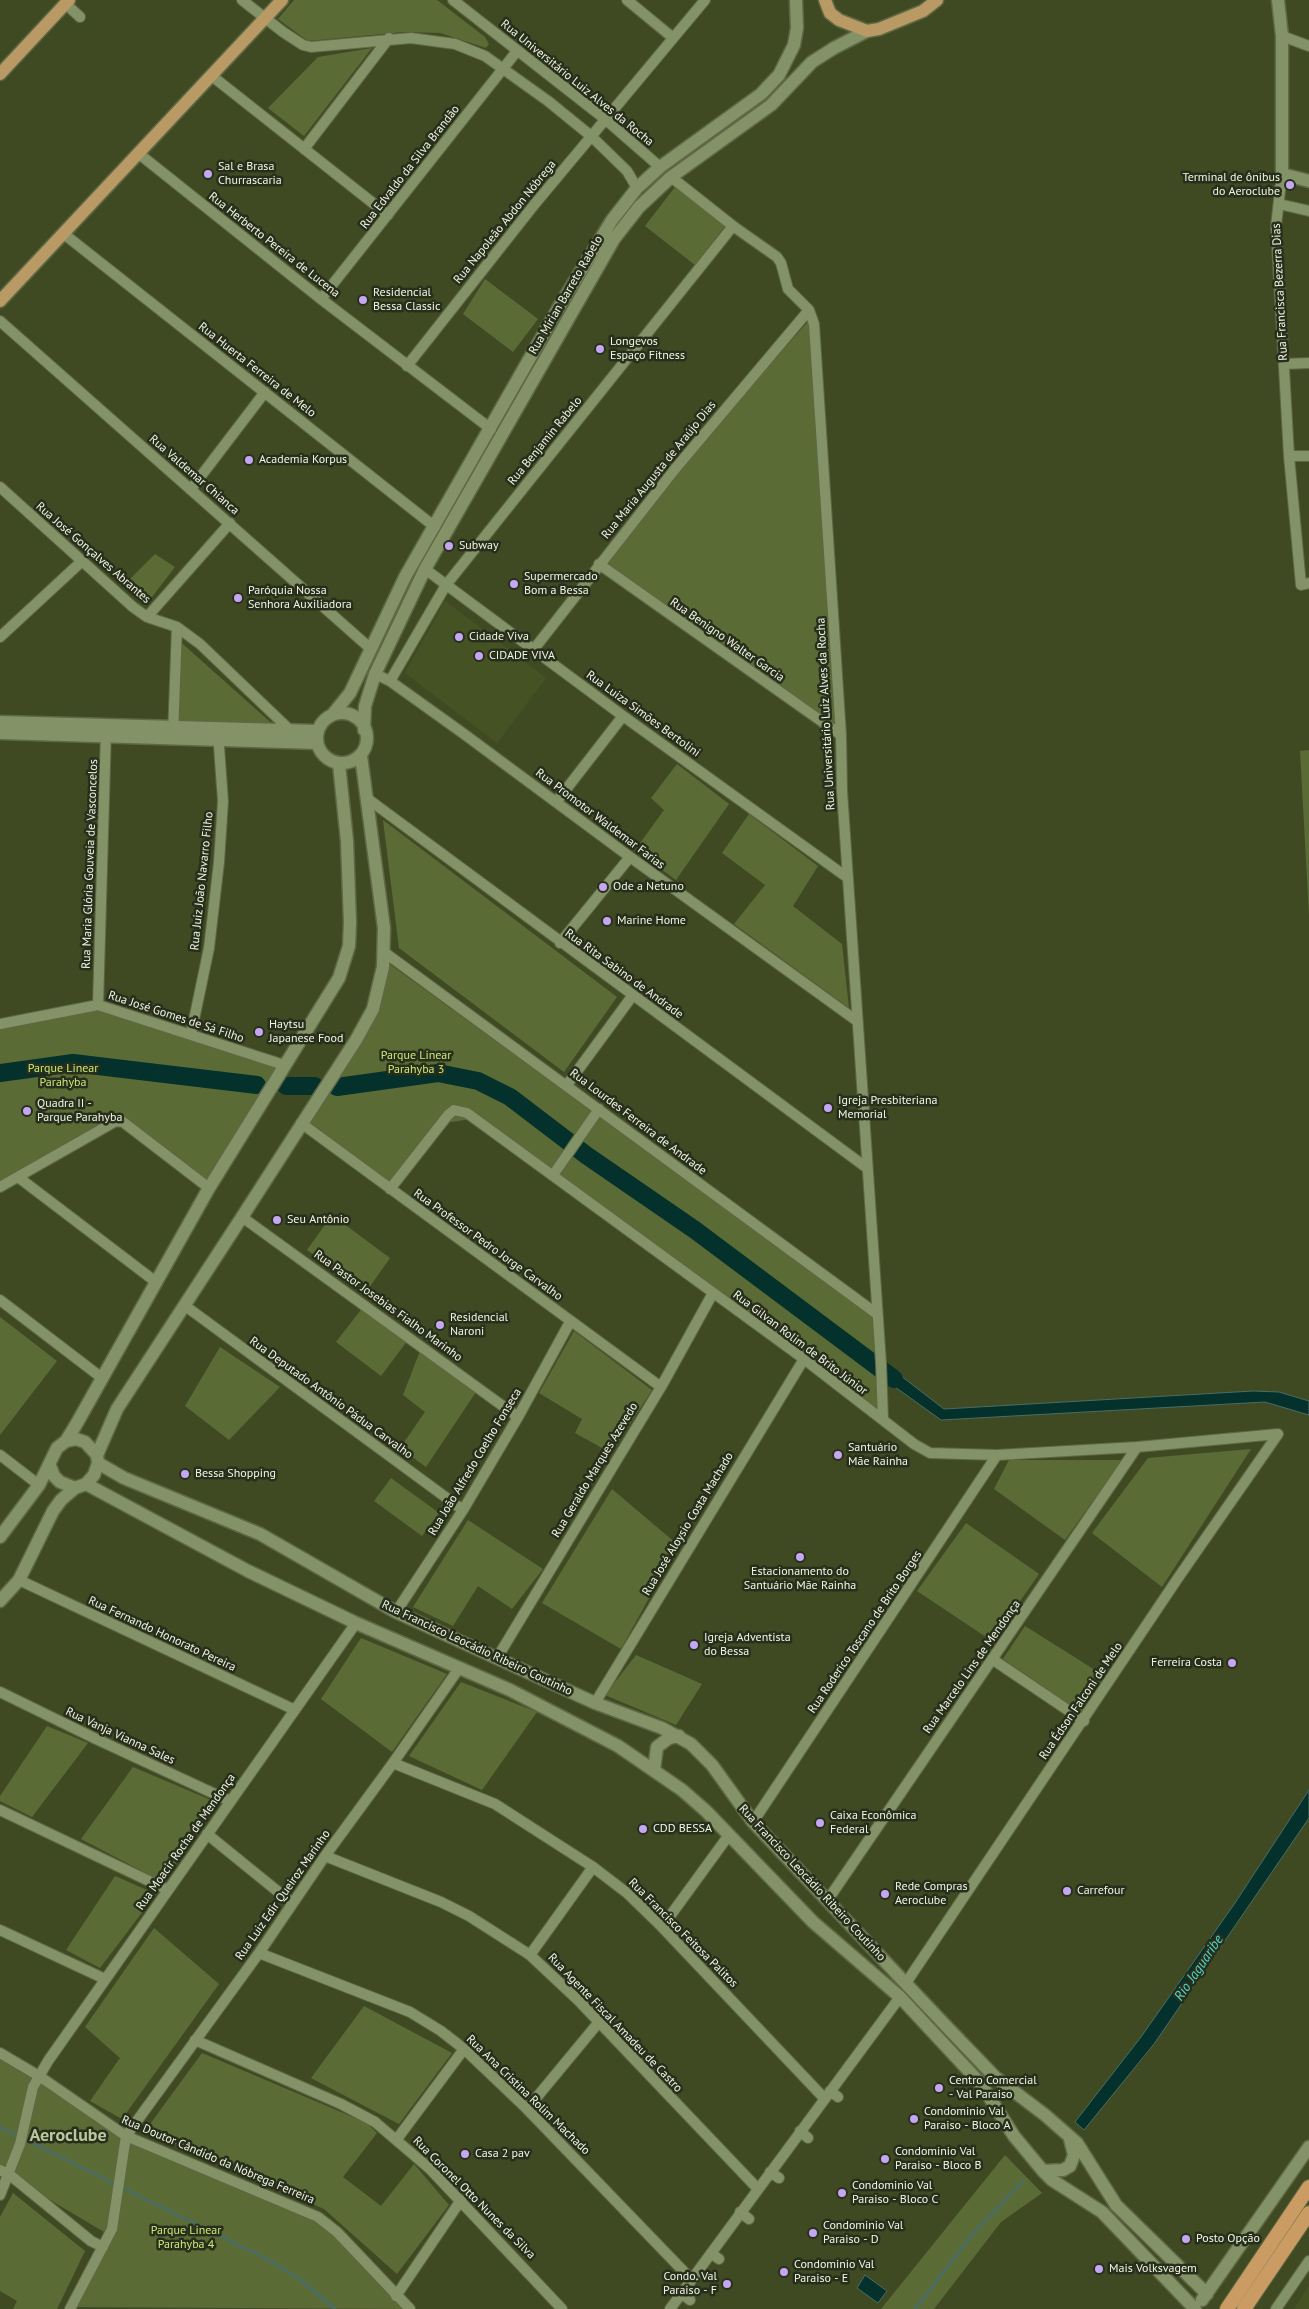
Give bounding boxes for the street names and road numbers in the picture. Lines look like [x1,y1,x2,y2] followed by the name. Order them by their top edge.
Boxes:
[498,17,656,149] street label: Rua Universitário Luiz Alves da Rocha
[357,102,463,232] street label: Rua Edvaldo da Silva Brandão
[451,157,559,287] street label: Rua Napoleão Abdon Nóbrega
[206,189,342,301] street label: Rua Herberto Pereira de Lucena
[1269,223,1291,361] street label: Rua Francisca Bezerra Dias
[526,233,606,357] street label: Rua Mirian Barreto Rabelo
[195,320,319,420] street label: Rua Huerta Ferreira de Melo
[505,394,585,488] street label: Rua Benjamin Rabelo
[599,398,719,542] street label: Rua Maria Augusta de Araújo Dias
[146,432,242,518] street label: Rua Valdemar Chianca
[33,499,153,607] street label: Rua José Gonçalves Abrantes
[667,595,787,685] street label: Rua Benigno Walter Garcia
[814,617,838,811] street label: Rua Universitário Luiz Alves da Rocha
[583,668,703,760] street label: Rua Luiza Simões Bertolini
[79,759,101,969] street label: Rua Maria Glória Gouveia de Vasconcelos
[533,766,667,872] street label: Rua Promotor Waldemar Farias
[188,811,216,951] street label: Rua Juiz João Navarro Filho
[562,926,686,1022] street label: Rua Rita Sabino de Andrade
[106,988,246,1046] street label: Rua José Gomes de Sá Filho
[567,1066,709,1178] street label: Rua Lourdes Ferreira de Andrade
[411,1186,565,1304] street label: Rua Professor Pedro Jorge Carvalho
[311,1247,465,1365] street label: Rua Pastor Josebias Fialho Marinho
[730,1288,870,1398] street label: Rua Gilvan Rolim de Brito Júnior
[247,1334,415,1462] street label: Rua Deputado Antônio Pádua Carvalho
[425,1386,525,1538] street label: Rua João Alfredo Coelho Fonseca
[549,1400,641,1540] street label: Rua Geraldo Marques Azevedo
[639,1450,737,1598] street label: Rua José Aloysio Costa Machado
[805,1548,925,1716] street label: Rua Roderico Toscano de Brito Borges
[86,1593,238,1675] street label: Rua Fernando Honorato Pereira
[379,1597,575,1699] street label: Rua Francisco Leocádio Ribeiro Coutinho
[920,1598,1024,1736] street label: Rua Marcelo Lins de Mendonça
[1036,1640,1126,1762] street label: Rua Édson Falconi de Melo
[63,1704,177,1768] street label: Rua Vanja Vianna Sales
[133,1771,239,1913] street label: Rua Moacir Rocha de Mendonça
[736,1802,888,1964] street label: Rua Francisco Leocádio Ribeiro Coutinho
[233,1827,333,1963] street label: Rua Luiz Edir Queiroz Marinho
[625,1875,741,1991] street label: Rua Francisco Feitosa Palitos
[545,1951,685,2095] street label: Rua Agente Fiscal Amadeu de Castro
[463,2032,593,2158] street label: Rua Ana Cristina Rolim Machado
[119,2113,317,2207] street label: Rua Doutor Cândido da Nóbrega Ferreira
[410,2134,538,2262] street label: Rua Coronel Otto Nunes da Silva

